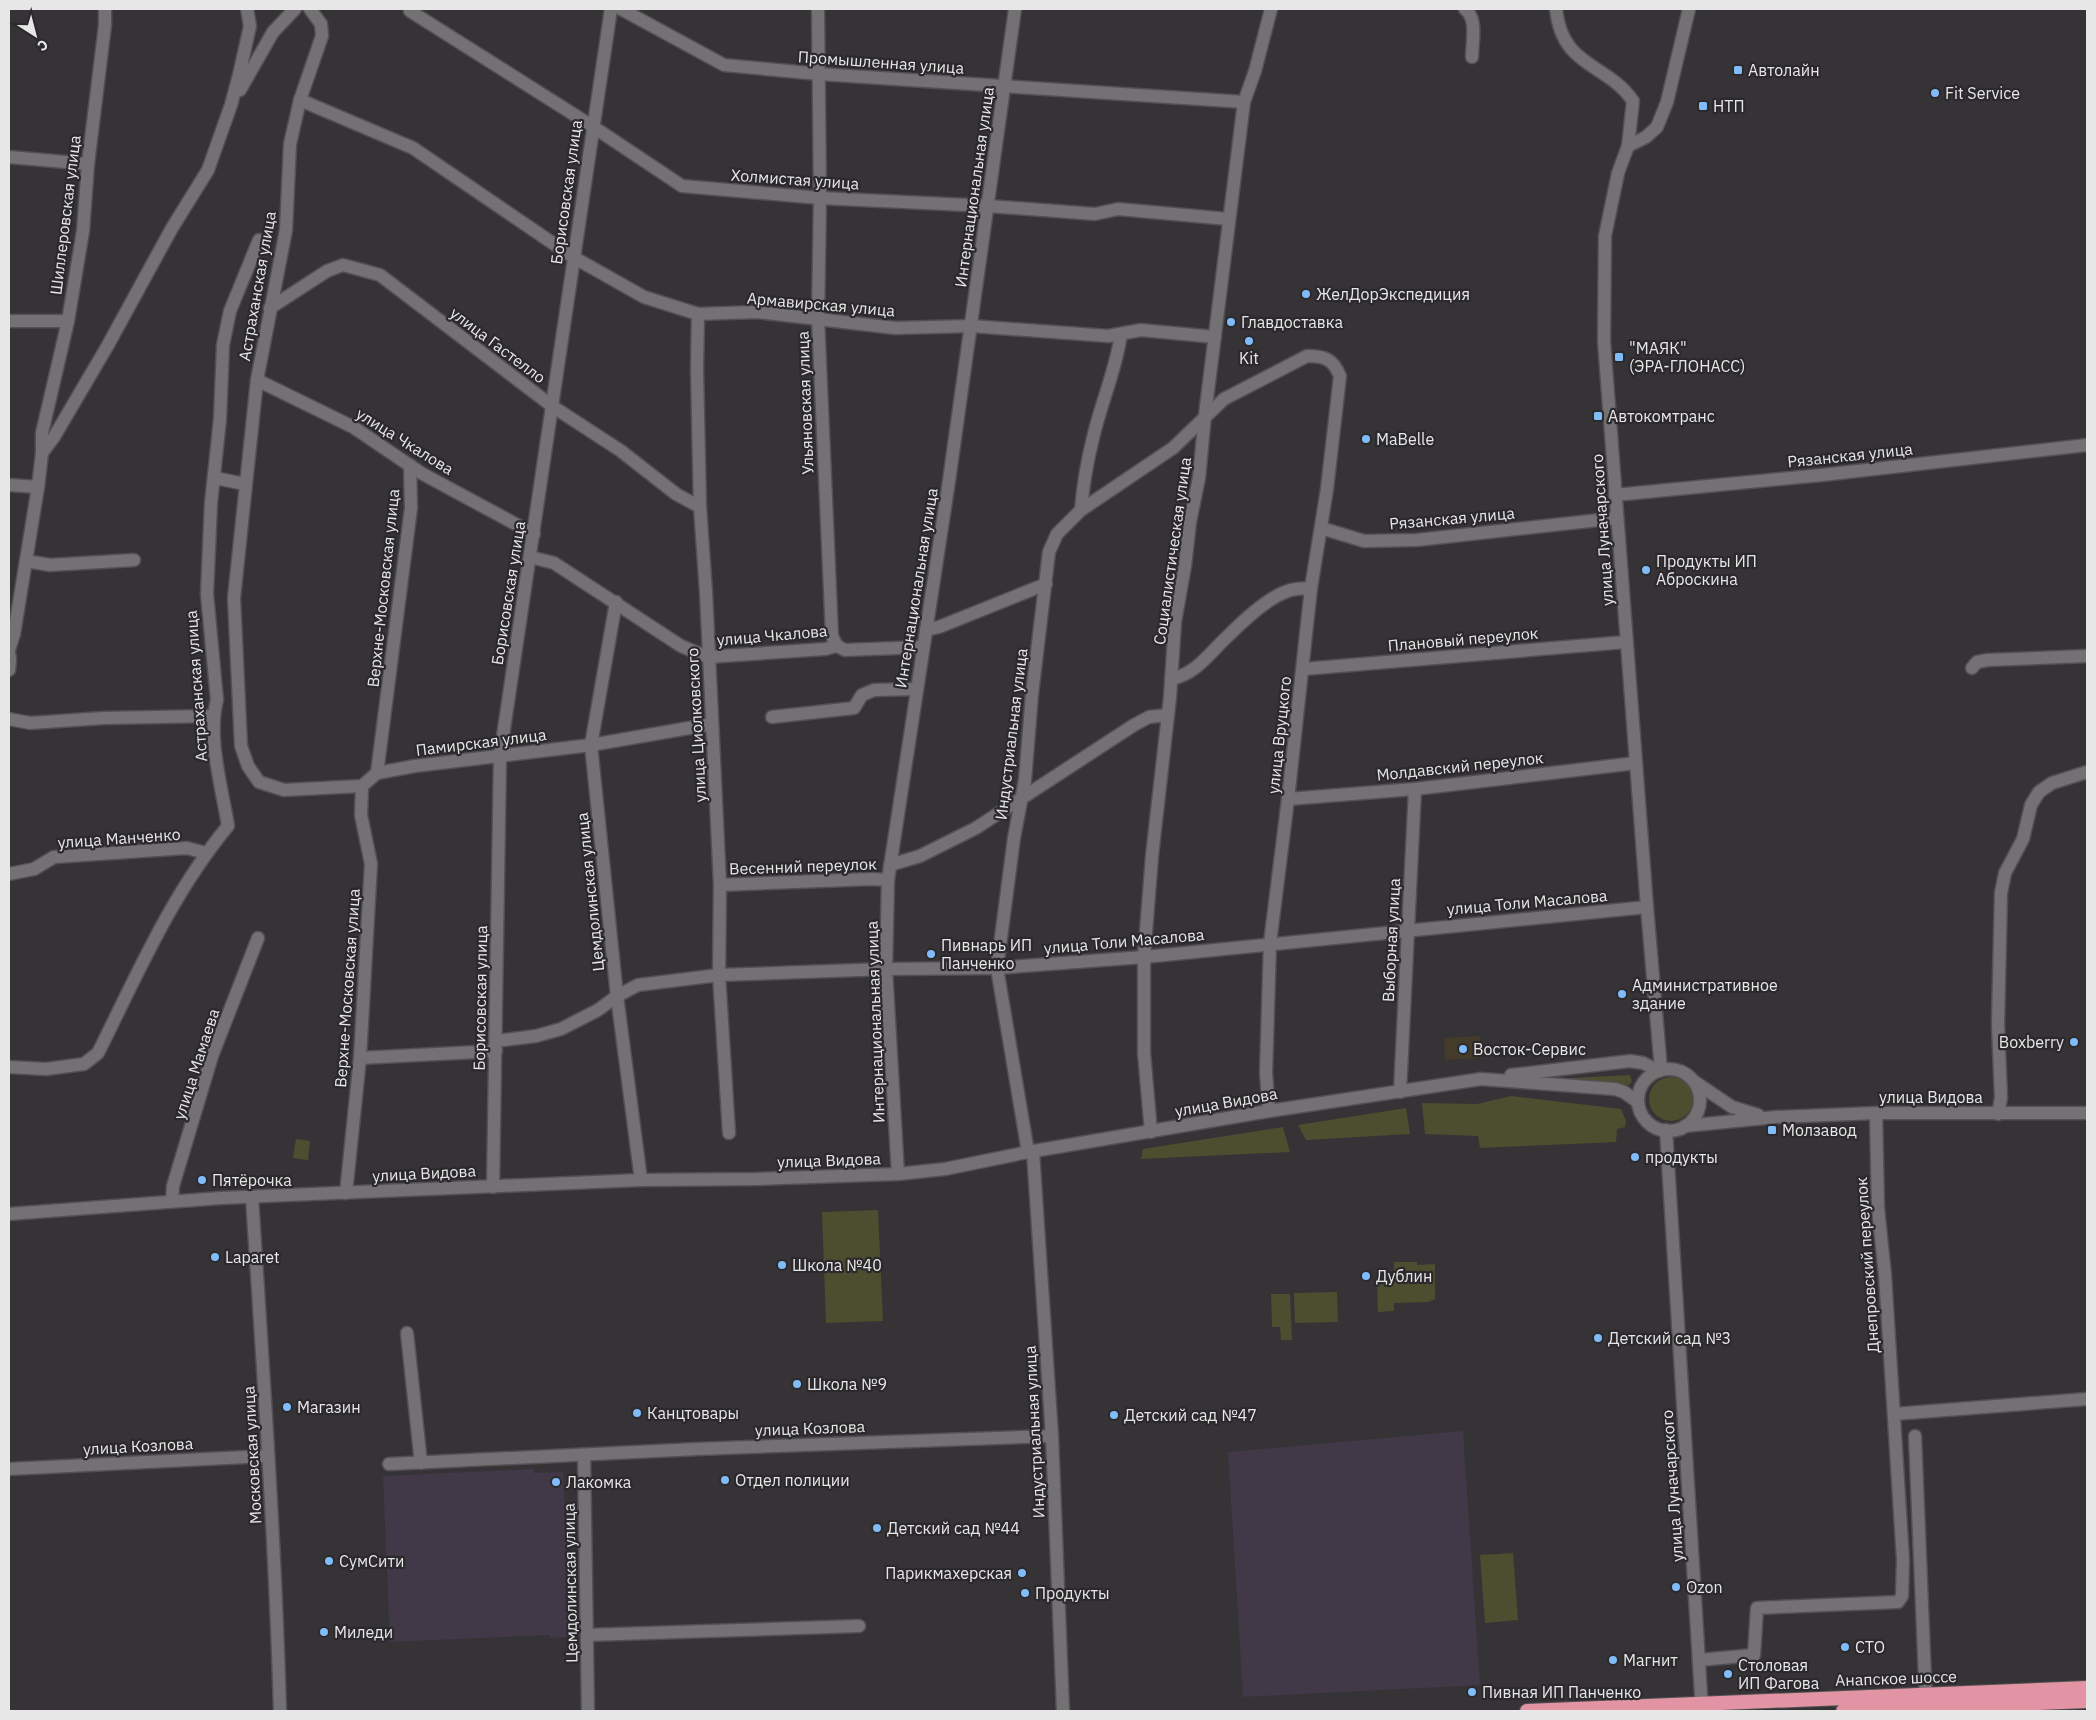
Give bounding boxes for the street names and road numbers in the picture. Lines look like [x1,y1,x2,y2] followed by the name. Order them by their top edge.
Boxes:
[797,46,965,78] street label: Промышленная улица
[950,85,998,288] street label: Интернациональная улица
[546,118,586,265] street label: Борисовская улица
[45,134,85,296] street label: Шиллеровская улица
[730,165,860,193] street label: Холмистая улица
[234,209,280,362] street label: Астраханская улица
[746,288,896,320] street label: Армавирская улица
[446,303,550,387] street label: улица Гастелло
[792,330,818,475] street label: Ульяновская улица
[353,403,458,479] street label: улица Чкалова
[1786,438,1914,472] street label: Рязанская улица
[1587,453,1617,607] street label: улица Луначарского
[1149,455,1195,646] street label: Социалистическая улица
[890,486,942,689] street label: Интернациональная улица
[363,487,403,688] street label: Верхне-Московская улица
[1388,503,1516,533] street label: Рязанская улица
[487,519,529,666] street label: Борисовская улица
[181,609,211,762] street label: Астраханская улица
[716,620,829,650] street label: улица Чкалова
[1387,622,1539,656] street label: Плановый переулок
[991,646,1032,821] street label: Индустриальная улица
[682,647,710,803] street label: улица Циолковского
[1263,675,1295,795] street label: улица Вруцкого
[415,724,548,760] street label: Памирская улица
[1375,747,1545,785] street label: Молдавский переулок
[572,811,608,972] street label: Цемдолинская улица
[57,824,181,852] street label: улица Манченко
[729,853,877,879] street label: Весенний переулок
[1378,877,1404,1002] street label: Выборная улица
[1446,885,1609,919] street label: улица Толи Масалова
[330,887,364,1088] street label: Верхне-Московская улица
[861,920,889,1123] street label: Интернациональная улица
[1043,924,1206,958] street label: улица Толи Масалова
[469,925,491,1071] street label: Борисовская улица
[169,1006,223,1122] street label: улица Мамаева
[1173,1083,1279,1121] street label: улица Видова
[1879,1087,1983,1107] street label: улица Видова
[777,1148,882,1172] street label: улица Видова
[372,1160,477,1186] street label: улица Видова
[1851,1176,1883,1354] street label: Днепровский переулок
[1019,1345,1049,1519] street label: Индустриальная улица
[238,1385,266,1525] street label: Московская улица
[1657,1409,1687,1563] street label: улица Луначарского
[754,1416,866,1440] street label: улица Козлова
[82,1433,194,1459] street label: улица Козлова
[559,1503,581,1663] street label: Цемдолинская улица
[1835,1666,1957,1690] street label: Анапское шоссе

